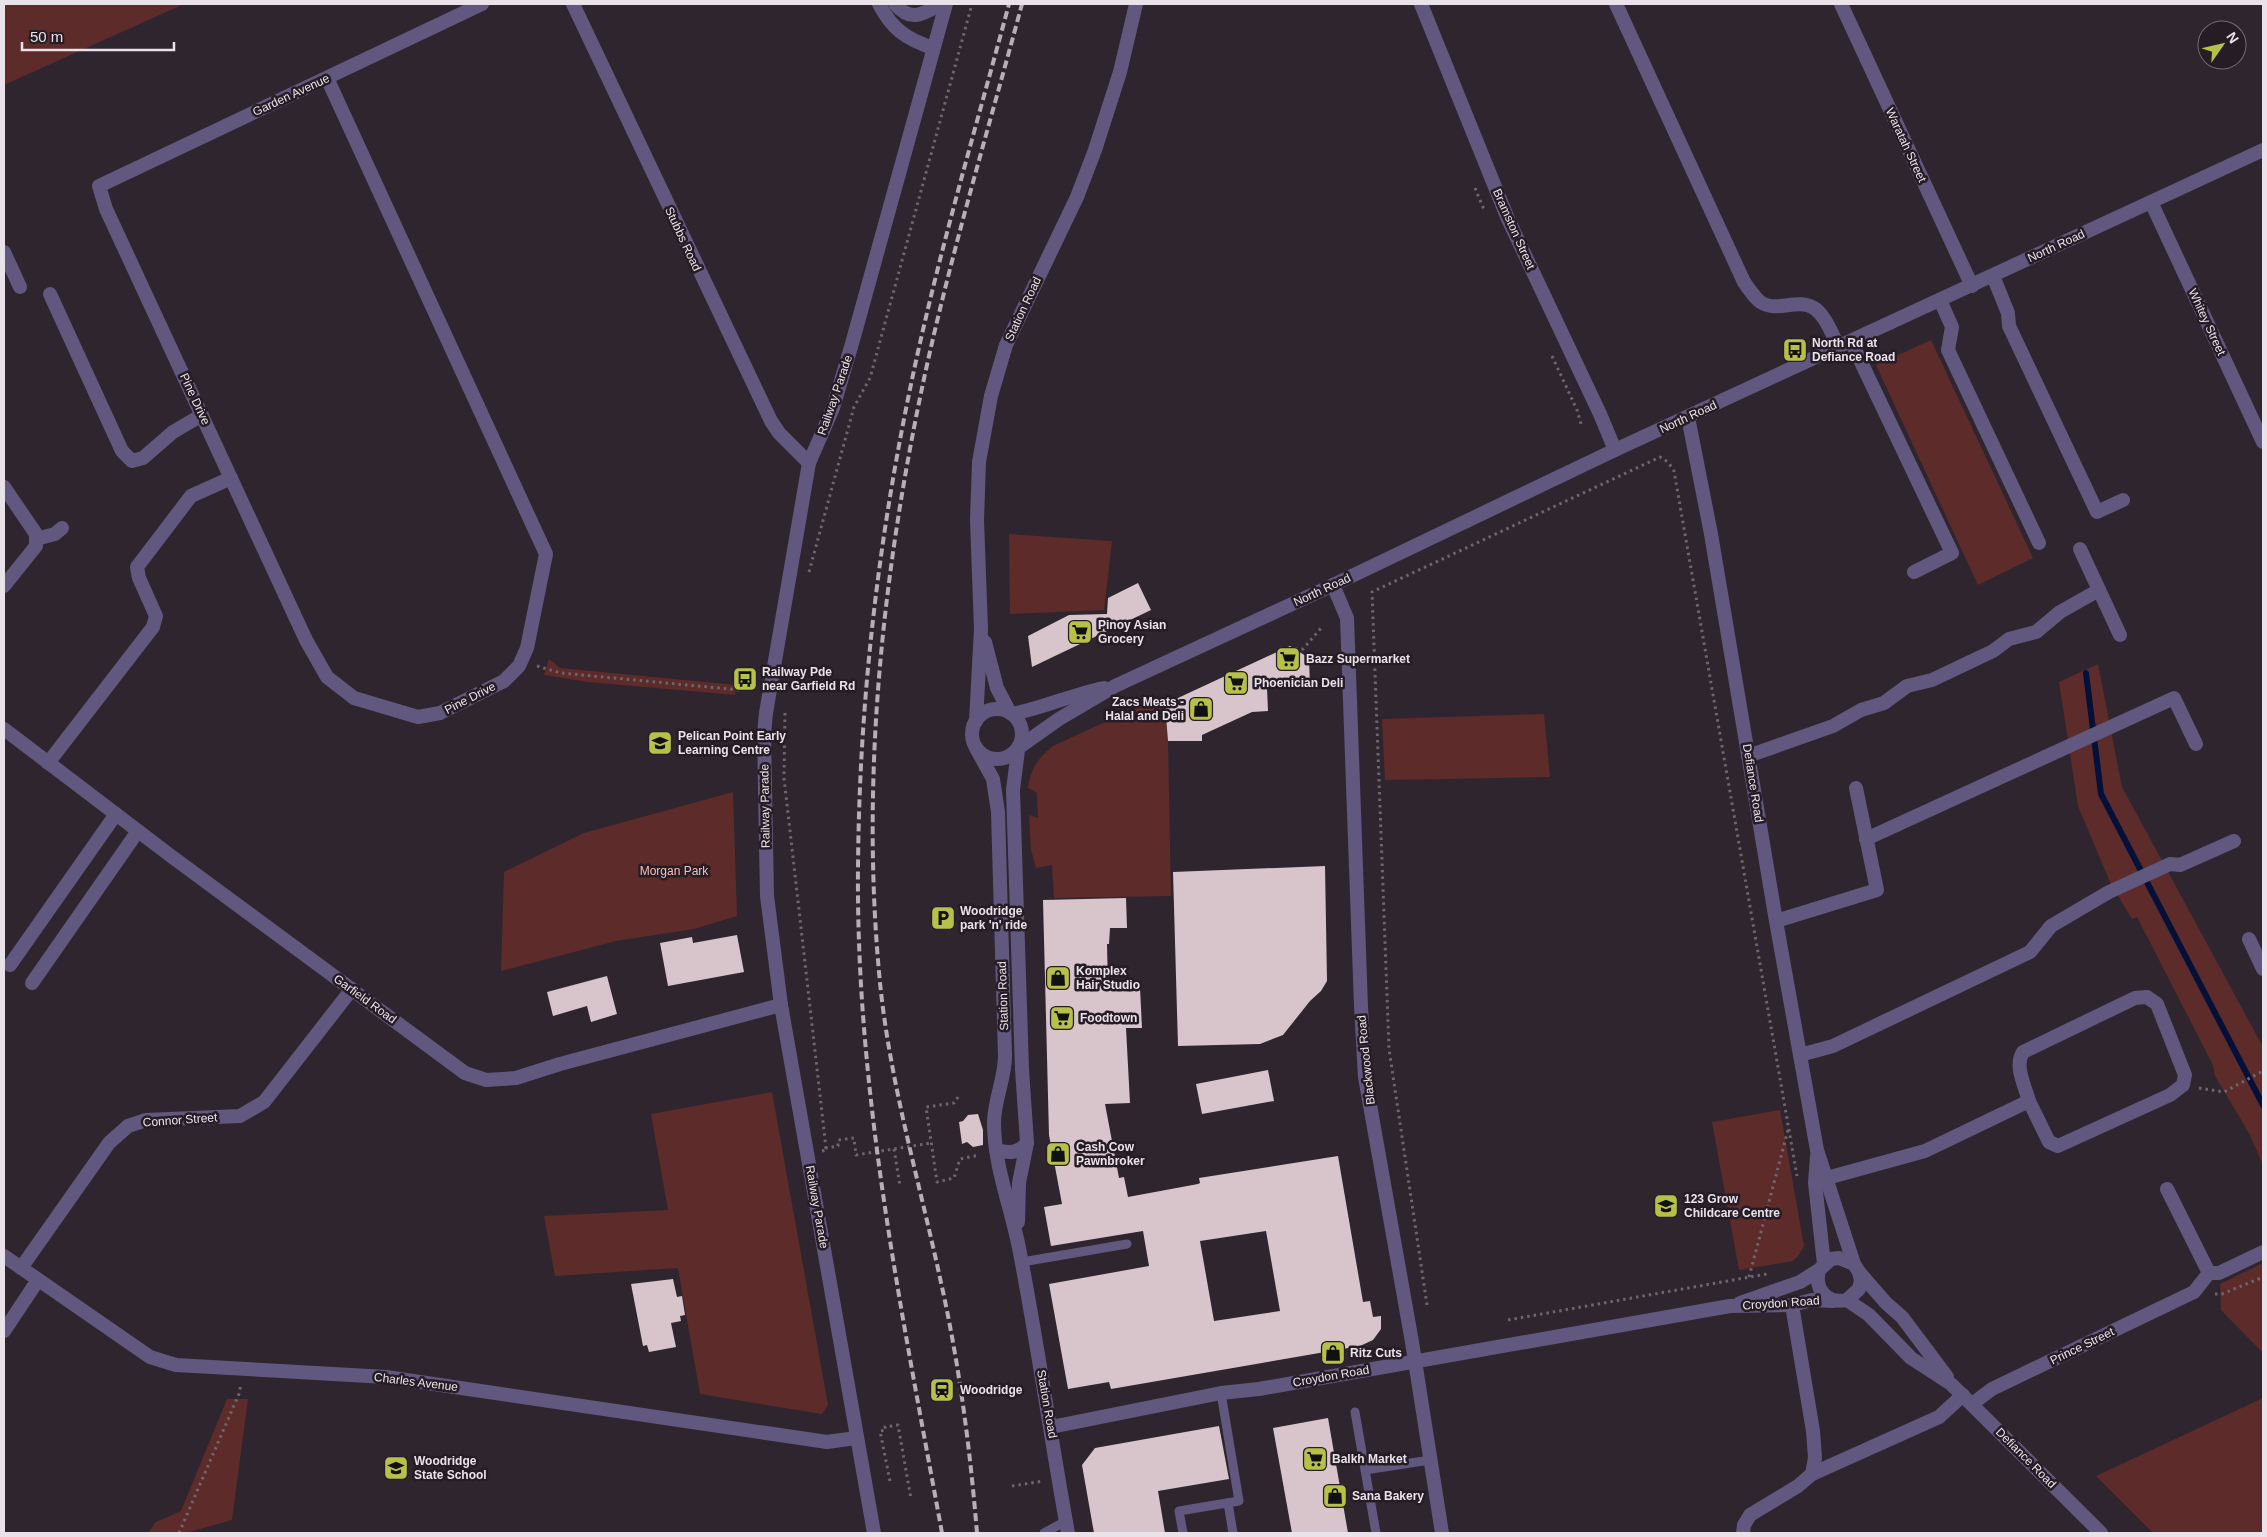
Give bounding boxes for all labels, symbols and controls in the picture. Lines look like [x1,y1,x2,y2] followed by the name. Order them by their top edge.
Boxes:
[22,20,175,52] scale bar
[2197,20,2247,70] north arrow
[30,28,63,45] text: 50 m
[2223,29,2242,46] text: N
[250,71,332,119] street label: Garden Avenue
[1883,106,1930,185] street label: Waratah Street
[1490,187,1538,272] street label: Bramston Street
[662,205,704,273] street label: Stubbs Road
[2025,227,2087,265] street label: North Road
[1002,275,1044,343] street label: Station Road
[2185,286,2229,358] street label: Whitey Street
[1812,336,1895,364] place label: North Rd at Defiance Road
[1782,337,1808,363] bus stop icon: North Rd at Defiance Road
[815,353,855,437] street label: Railway Parade
[177,371,213,427] street label: Pine Drive
[1657,398,1719,436] street label: North Road
[1291,571,1353,609] street label: North Road
[1098,618,1166,646] place label: Pinoy Asian Grocery
[1067,619,1093,645] supermarket icon: Pinoy Asian Grocery
[1275,646,1301,672] supermarket icon: Bazz Supermarket
[1306,652,1410,666] place label: Bazz Supermarket
[762,665,855,693] place label: Railway Pde near Garfield Rd
[732,666,758,692] bus stop icon: Railway Pde near Garfield Rd
[1223,670,1249,696] supermarket icon: Phoenician Deli
[1254,676,1343,690] place label: Phoenician Deli
[442,679,498,717] street label: Pine Drive
[1105,695,1184,723] place label: Zacs Meats - Halal and Deli
[1188,696,1214,722] shop icon: Zacs Meats - Halal and Deli
[678,729,786,757] place label: Pelican Point Early Learning Centre
[647,730,673,756] school or university icon: Pelican Point Early Learning Centre
[1740,743,1766,823] street label: Defiance Road
[757,764,773,848] street label: Railway Parade
[640,864,709,878] park label: Morgan Park
[960,904,1027,932] place label: Woodridge park 'n' ride
[930,905,956,931] parking icon: Woodridge park 'n' ride
[995,961,1011,1031] street label: Station Road
[1076,964,1140,992] place label: Komplex Hair Studio
[1045,965,1071,991] shop icon: Komplex Hair Studio
[331,972,399,1026] street label: Garfield Road
[1049,1005,1075,1031] supermarket icon: Foodtown
[1080,1011,1137,1025] place label: Foodtown
[1354,1014,1378,1106] street label: Blackwood Road
[142,1110,218,1130] street label: Connor Street
[1076,1140,1145,1168] place label: Cash Cow Pawnbroker
[1045,1141,1071,1167] shop icon: Cash Cow Pawnbroker
[803,1164,831,1250] street label: Railway Parade
[1684,1192,1780,1220] place label: 123 Grow Childcare Centre
[1653,1193,1679,1219] school or university icon: 123 Grow Childcare Centre
[1742,1293,1820,1313] street label: Croydon Road
[2048,1324,2117,1367] street label: Prince Street
[1320,1340,1346,1366] shop icon: Ritz Cuts
[1350,1346,1402,1360] place label: Ritz Cuts
[1292,1362,1370,1390] street label: Croydon Road
[1034,1369,1060,1439] street label: Station Road
[373,1370,459,1394] street label: Charles Avenue
[929,1377,955,1403] station icon: Woodridge
[960,1383,1023,1397] place label: Woodridge
[1993,1425,2059,1491] street label: Defiance Road
[1302,1446,1328,1472] supermarket icon: Balkh Market
[1332,1452,1407,1466] place label: Balkh Market
[414,1454,487,1482] place label: Woodridge State School
[383,1455,409,1481] school or university icon: Woodridge State School
[1322,1483,1348,1509] shop icon: Sana Bakery
[1352,1489,1424,1503] place label: Sana Bakery

